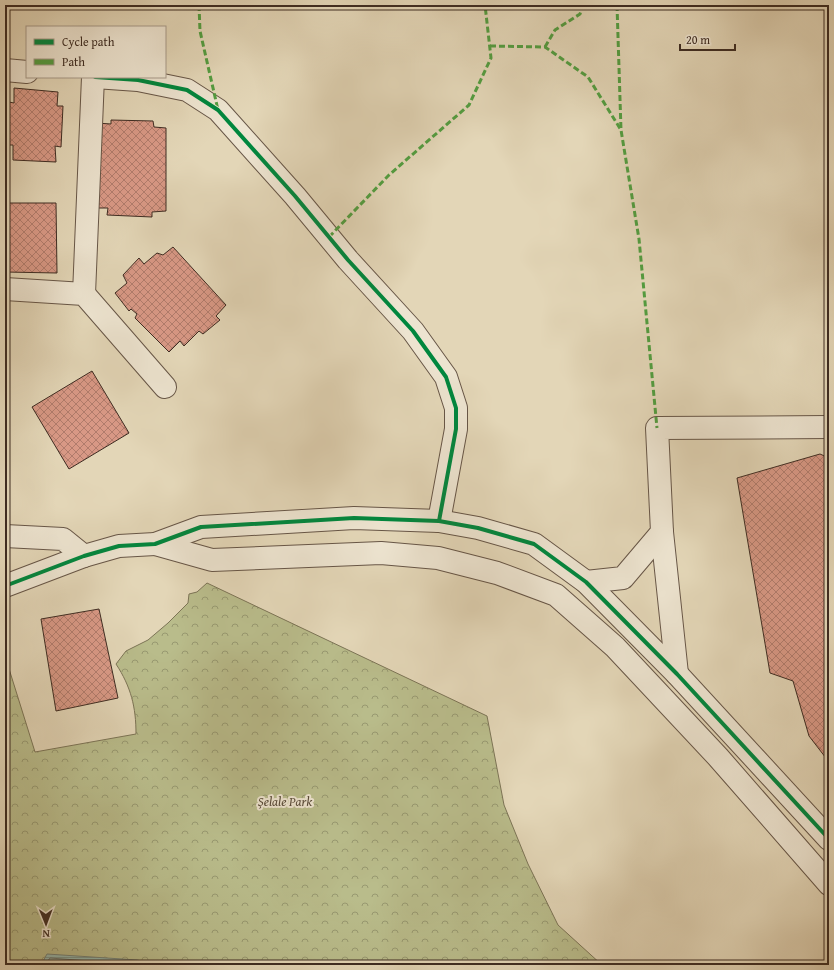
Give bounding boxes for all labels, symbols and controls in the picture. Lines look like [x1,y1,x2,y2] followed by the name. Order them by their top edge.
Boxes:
[26,26,166,78] legend
[680,26,735,52] scale bar
[686,31,710,48] text: 20 m
[62,33,115,50] text: Cycle path
[62,53,85,70] text: Path
[258,792,312,811] park label: Şelale Park
[26,904,66,944] north arrow
[42,926,50,942] text: N

